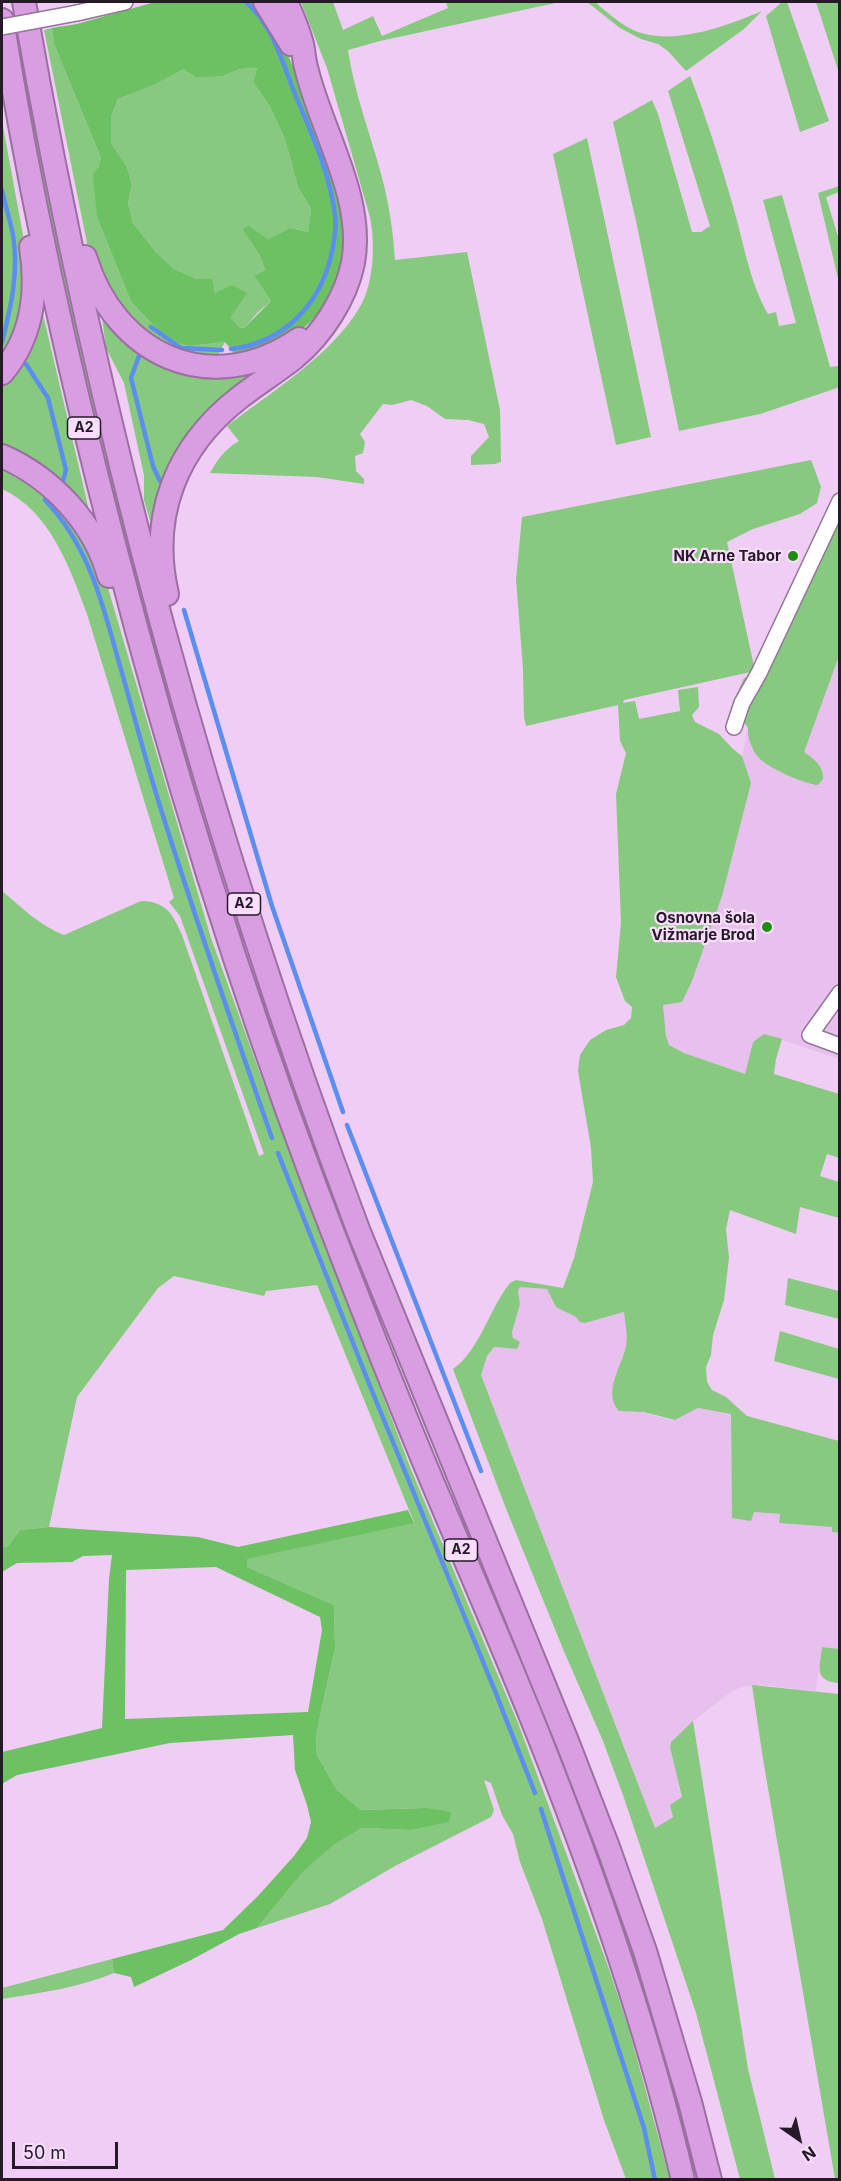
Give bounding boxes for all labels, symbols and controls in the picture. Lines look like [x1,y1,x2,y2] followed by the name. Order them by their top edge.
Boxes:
[68,417,100,439] road number: A2
[674,547,781,565] place label: NK Arne Tabor
[786,549,800,563] marker: NK Arne Tabor
[228,893,260,915] road number: A2
[652,909,755,944] place label: Osnovna šola Vižmarje Brod
[760,920,774,934] marker: Osnovna šola Vižmarje Brod
[444,1539,478,1561] road number: A2
[769,2109,829,2169] north arrow
[15,2130,122,2168] scale bar
[23,2142,66,2163] text: 50 m
[798,2142,820,2166] text: N

